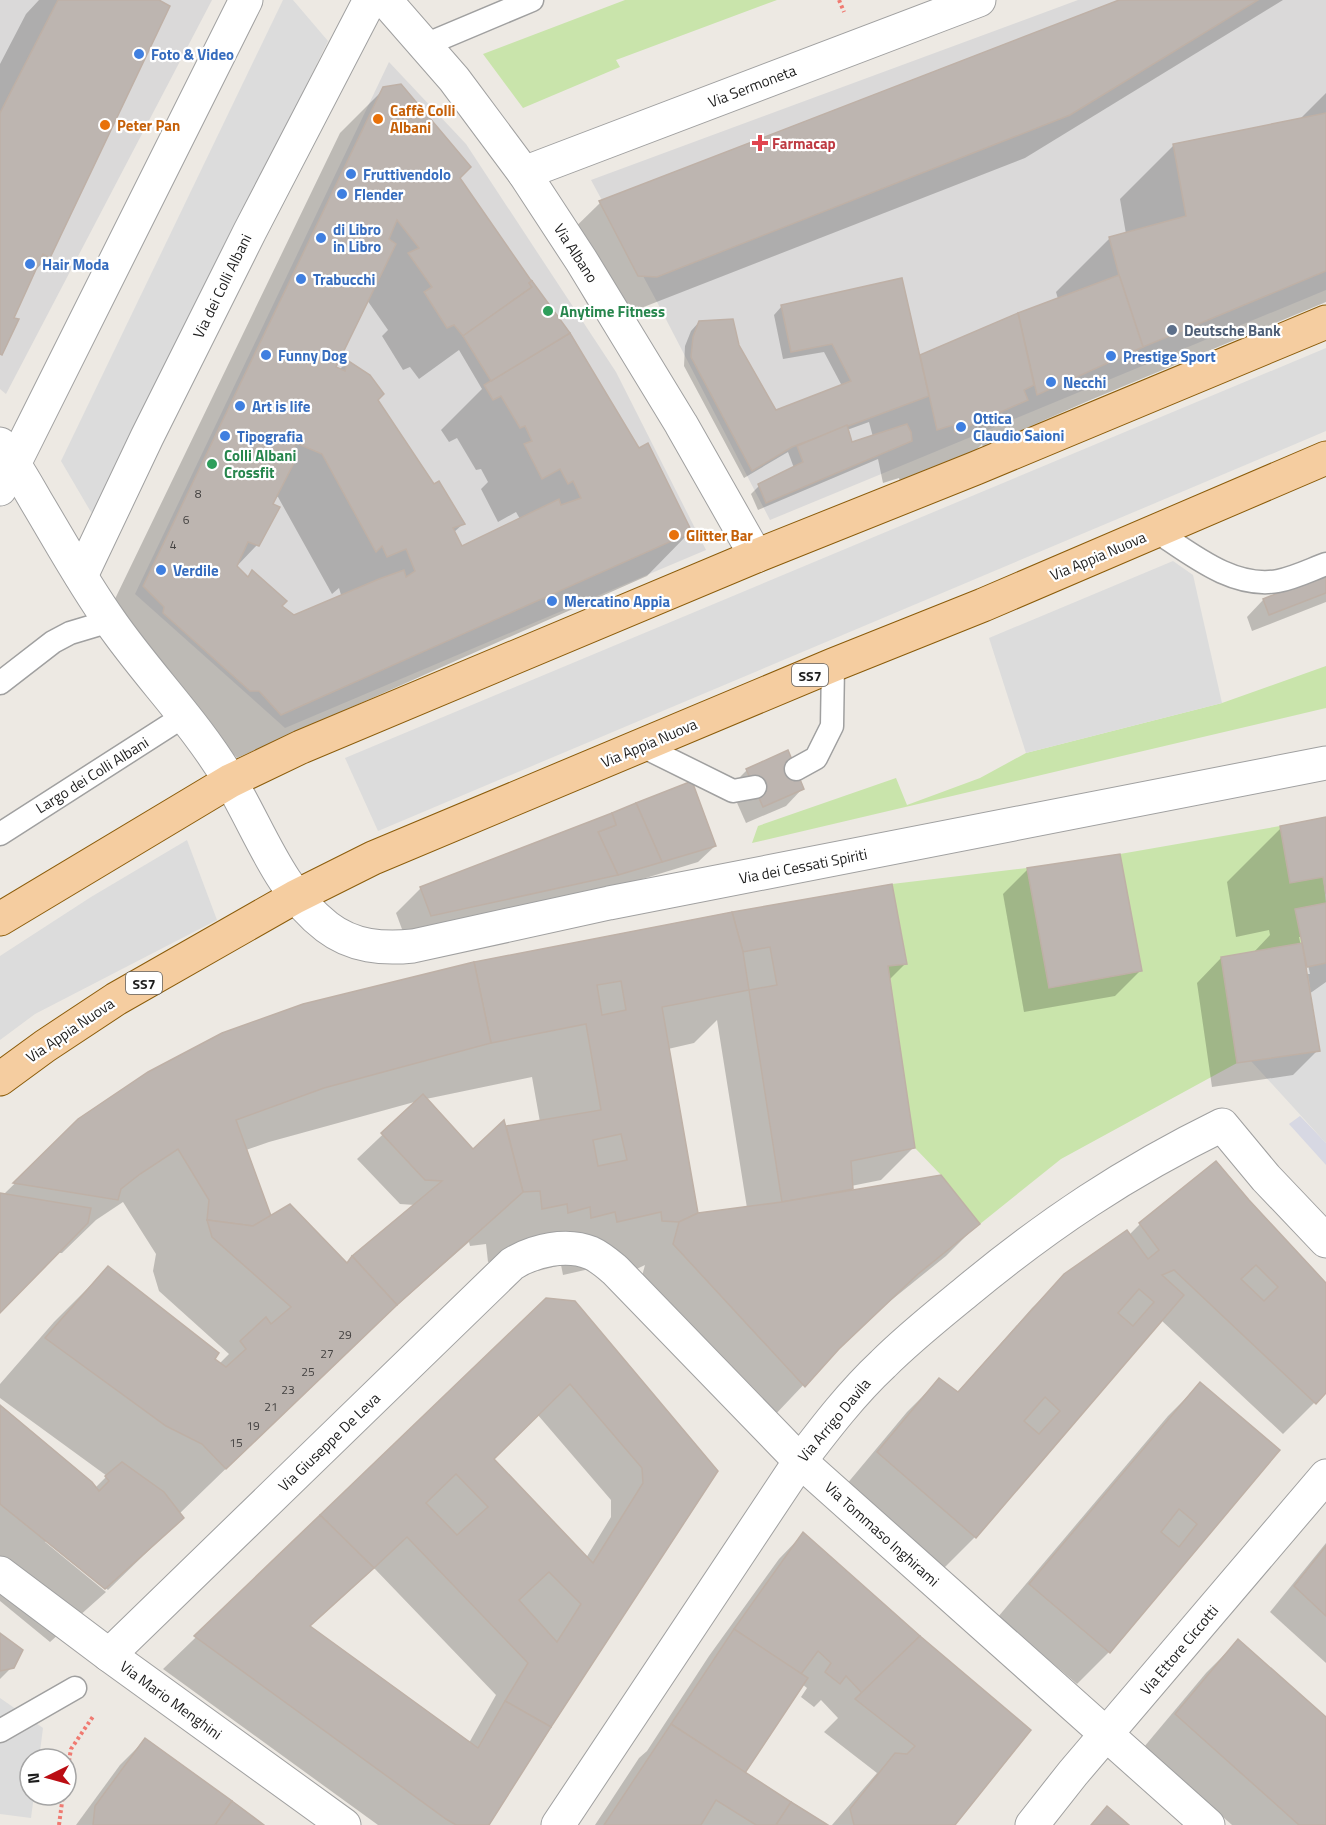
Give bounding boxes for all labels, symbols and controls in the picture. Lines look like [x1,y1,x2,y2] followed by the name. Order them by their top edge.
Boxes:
[151,43,234,66] place label: Foto & Video
[132,47,146,61] marker: Foto & Video
[705,59,800,113] street label: Via Sermoneta
[390,99,455,139] place label: Caffè Colli Albani
[371,112,385,126] marker: Caffè Colli Albani
[117,114,180,137] place label: Peter Pan
[98,118,112,132] marker: Peter Pan
[772,132,836,155] place label: Farmacap
[753,136,767,150] marker: Farmacap
[363,163,451,186] place label: Fruttivendolo
[344,167,358,181] marker: Fruttivendolo
[354,183,404,206] place label: Flender
[335,187,349,201] marker: Flender
[333,218,381,258] place label: di Libro in Libro
[548,219,604,287] street label: Via Albano
[187,230,257,342] street label: Via dei Colli Albani
[314,231,328,245] marker: di Libro in Libro
[42,253,110,276] place label: Hair Moda
[23,257,37,271] marker: Hair Moda
[313,268,375,291] place label: Trabucchi
[294,272,308,286] marker: Trabucchi
[560,300,665,323] place label: Anytime Fitness
[541,304,555,318] marker: Anytime Fitness
[1184,319,1281,342] place label: Deutsche Bank
[1165,323,1179,337] marker: Deutsche Bank
[278,344,347,367] place label: Funny Dog
[1123,345,1216,368] place label: Prestige Sport
[259,348,273,362] marker: Funny Dog
[1104,349,1118,363] marker: Prestige Sport
[1063,371,1106,394] place label: Necchi
[1044,375,1058,389] marker: Necchi
[252,395,311,418] place label: Art is life
[233,399,247,413] marker: Art is life
[973,407,1064,447] place label: Ottica Claudio Saioni
[954,420,968,434] marker: Ottica Claudio Saioni
[237,425,303,448] place label: Tipografia
[218,429,232,443] marker: Tipografia
[224,444,296,484] place label: Colli Albani Crossfit
[205,457,219,471] marker: Colli Albani Crossfit
[195,484,202,503] house number: 8
[183,510,190,529] house number: 6
[686,524,753,547] place label: Glitter Bar
[1046,525,1150,587] street label: Via Appia Nuova
[667,528,681,542] marker: Glitter Bar
[170,535,177,554] house number: 4
[173,559,219,582] place label: Verdile
[154,563,168,577] marker: Verdile
[564,590,670,613] place label: Mercatino Appia
[545,594,559,608] marker: Mercatino Appia
[792,664,828,686] road number: SS7
[597,712,701,774] street label: Via Appia Nuova
[31,731,153,819] street label: Largo dei Colli Albani
[737,842,869,890] street label: Via dei Cessati Spiriti
[126,972,162,994] road number: SS7
[21,992,119,1068] street label: Via Appia Nuova
[338,1325,352,1344] house number: 29
[320,1344,334,1363] house number: 27
[301,1362,315,1381] house number: 25
[792,1373,876,1467] street label: Via Arrigo Davila
[281,1380,295,1399] house number: 23
[273,1387,386,1497] street label: Via Giuseppe De Leva
[264,1397,278,1416] house number: 21
[246,1416,260,1435] house number: 19
[229,1433,243,1452] house number: 15
[820,1476,944,1592] street label: Via Tommaso Inghirami
[1134,1600,1224,1700] street label: Via Ettore Ciccotti
[115,1655,227,1745] street label: Via Mario Menghini
[18,1747,78,1807] north arrow
[21,1772,45,1785] text: N

